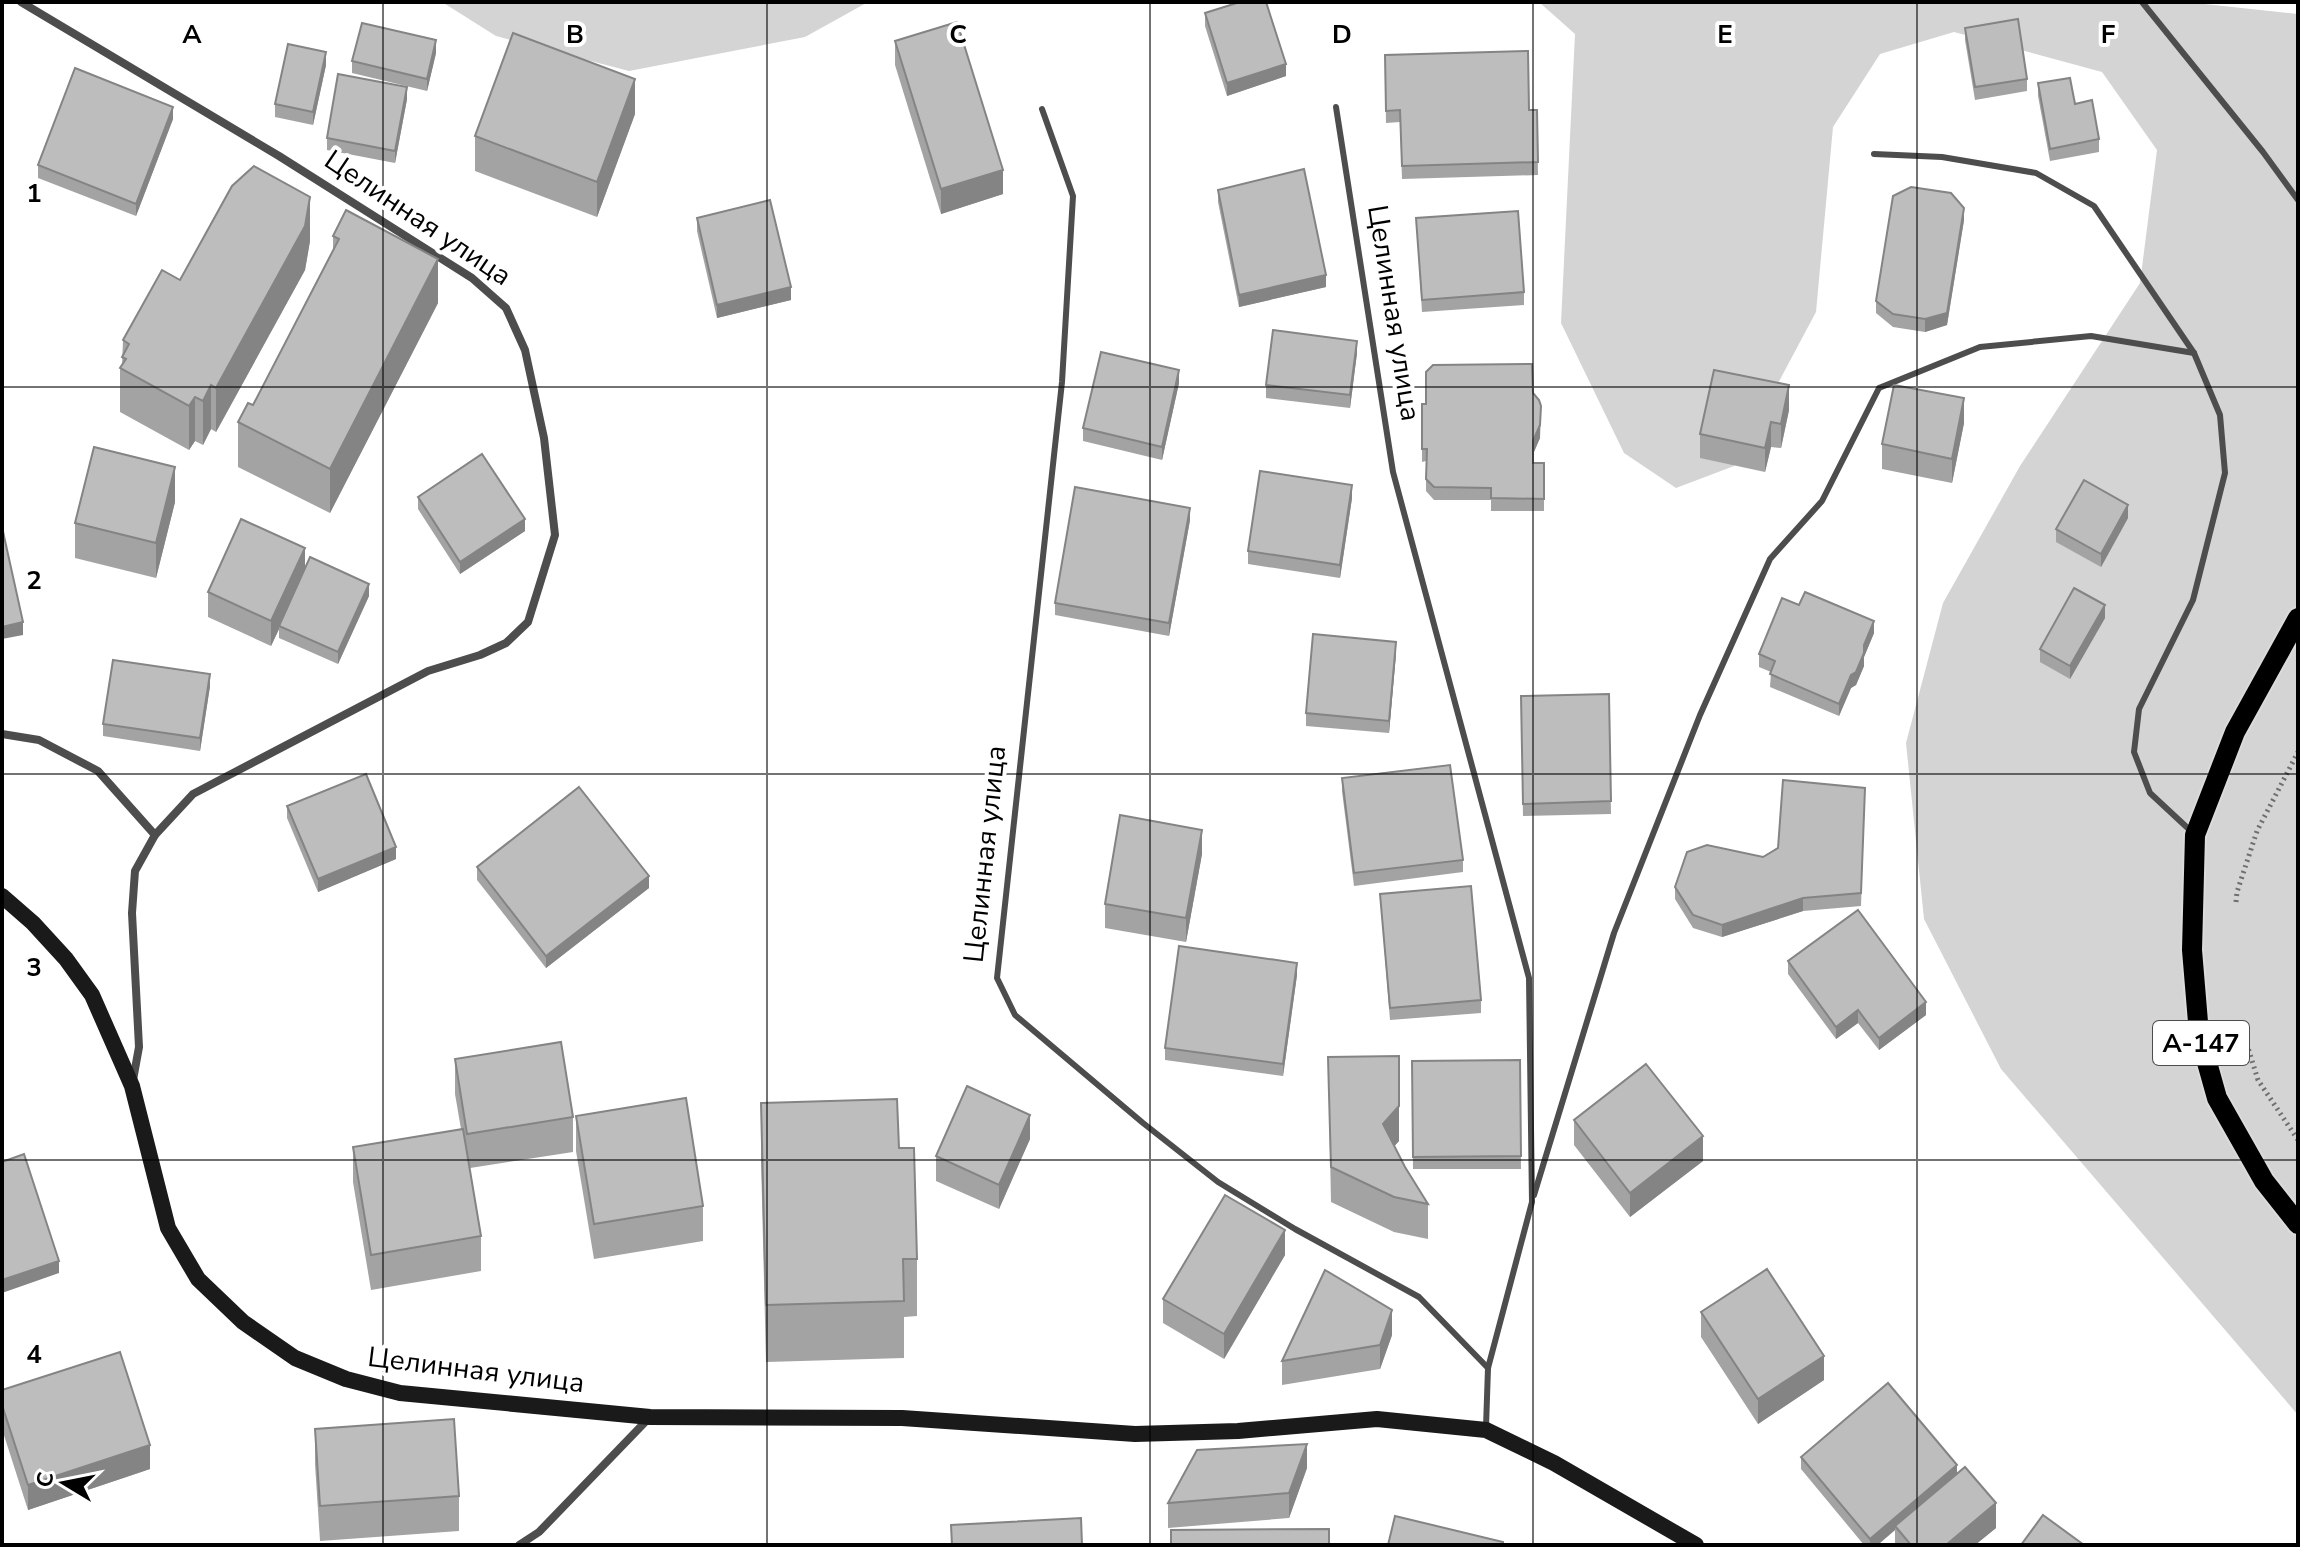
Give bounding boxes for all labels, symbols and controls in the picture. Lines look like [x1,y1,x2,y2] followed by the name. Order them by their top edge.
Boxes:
[182,17,202,52] text: A
[566,17,584,52] text: B
[949,17,967,52] text: C
[1332,17,1352,52] text: D
[1717,17,1733,52] text: E
[2101,17,2115,52] text: F
[317,141,519,295] street label: Целинная улица
[26,176,42,211] text: 1
[1358,202,1430,424] street label: Целинная улица
[26,563,42,598] text: 2
[955,744,1015,964] street label: Целинная улица
[26,950,42,985] text: 3
[2153,1021,2249,1065] road number: А-147
[26,1337,42,1372] text: 4
[365,1338,587,1402] street label: Целинная улица
[24,1443,104,1523] north arrow
[29,1470,61,1490] text: С

